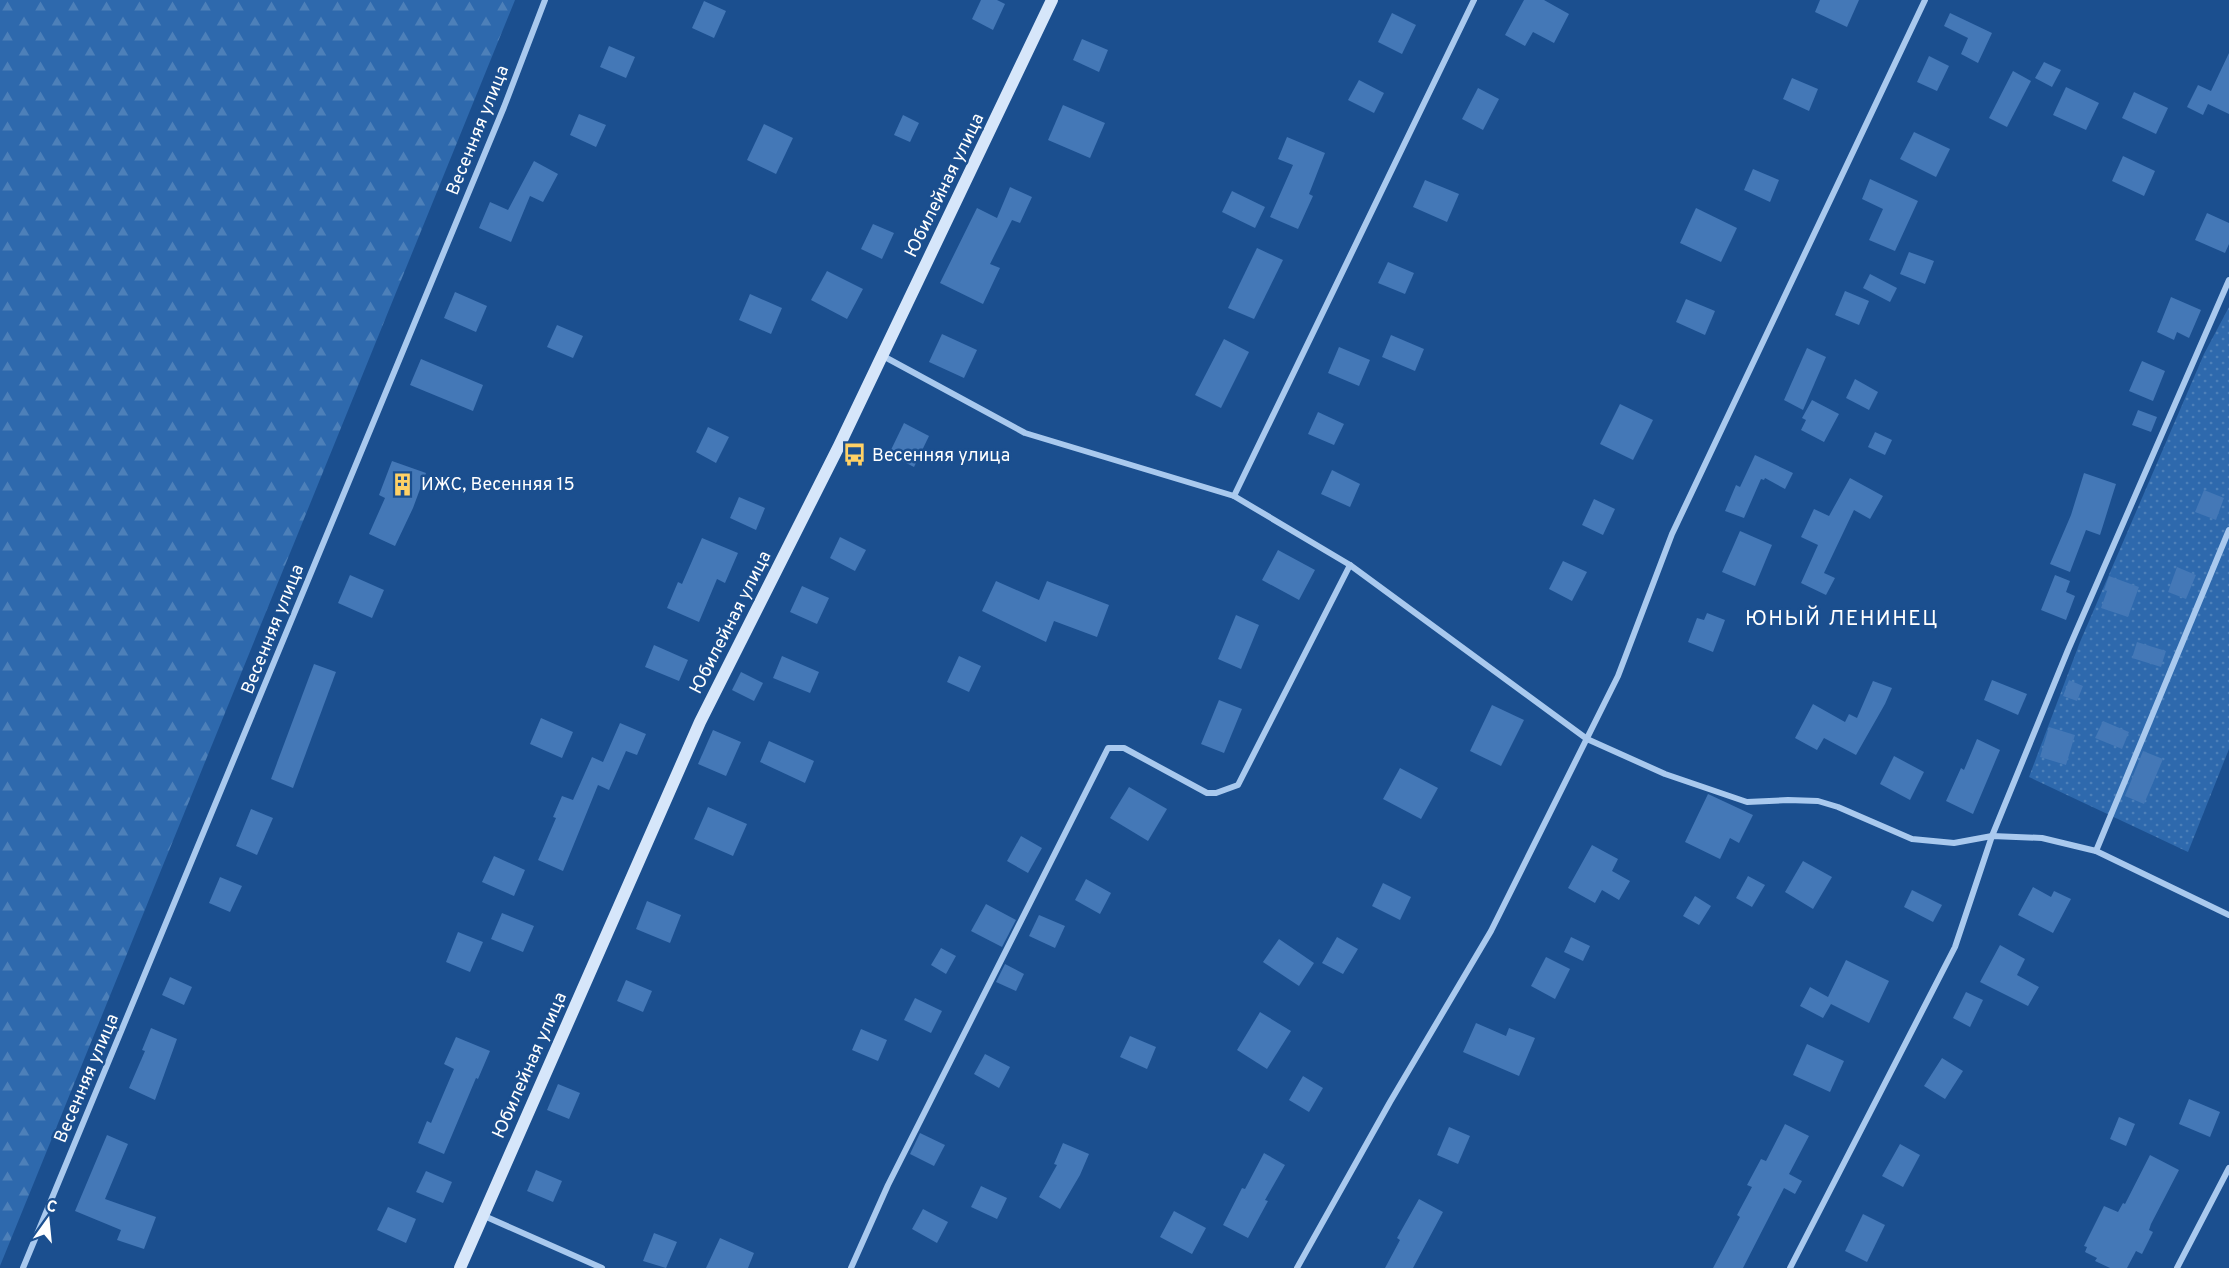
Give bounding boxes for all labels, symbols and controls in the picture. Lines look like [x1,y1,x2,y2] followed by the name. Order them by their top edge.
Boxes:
[442,62,515,199] street label: Весенняя улица
[900,110,990,262] street label: Юбилейная улица
[841,442,867,468] bus stop icon: Весенняя улица
[872,445,1010,468] place label: Весенняя улица
[390,471,416,497] building icon: ИЖС, Весенняя 15
[421,474,575,497] place label: ИЖС, Весенняя 15
[685,547,777,698] street label: Юбилейная улица
[237,561,310,698] street label: Весенняя улица
[1745,605,1939,633] district label: ЮНЫЙ ЛЕНИНЕЦ
[488,989,573,1142] street label: Юбилейная улица
[50,1010,125,1147] street label: Весенняя улица
[18,1190,78,1250] north arrow
[44,1196,59,1218] text: С

